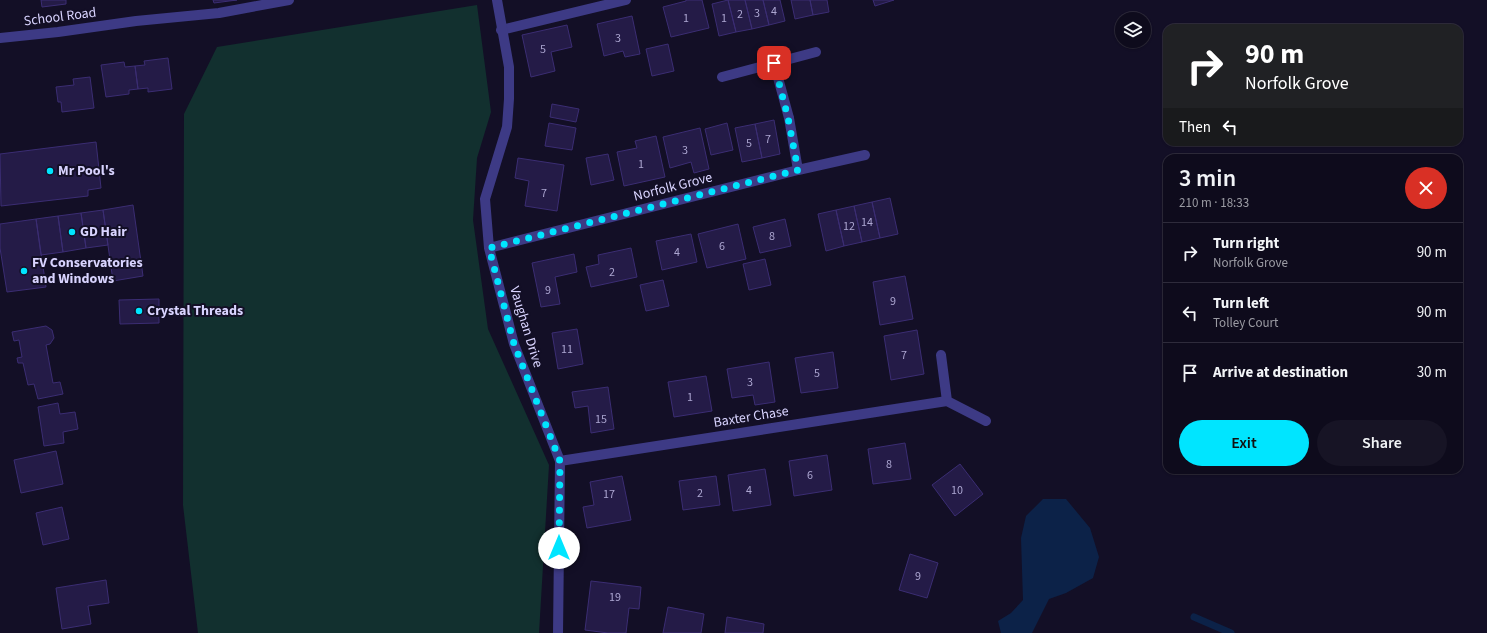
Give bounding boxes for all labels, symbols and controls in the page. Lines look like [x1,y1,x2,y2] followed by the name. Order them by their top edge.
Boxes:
[23,3,97,31] street label: School Road
[771,3,777,20] house number: 4
[754,5,760,22] house number: 3
[737,6,743,23] house number: 2
[683,10,689,27] house number: 1
[721,10,727,27] house number: 1
[1115,12,1151,48] map controls
[1115,12,1151,48] button: layers
[615,30,621,47] house number: 3
[1245,34,1304,74] text: 90 m
[1179,40,1231,92] icon: right
[540,41,546,58] house number: 5
[757,46,791,80] pin
[763,52,785,74] icon: arrive
[1245,71,1349,96] text: Norfolk Grove
[1219,116,1241,138] icon: left
[1179,117,1211,138] text: Then
[765,131,771,148] house number: 7
[746,135,752,152] house number: 5
[682,142,688,159] house number: 3
[638,156,644,173] house number: 1
[58,161,115,181] place label: Mr Pool's
[1179,161,1236,196] text: 3 min
[45,166,55,176] marker: Mr Pool's
[1405,167,1447,209] button: close
[631,168,715,206] street label: Norfolk Grove
[541,185,547,202] house number: 7
[1179,194,1249,212] text: 210 m · 18:33
[861,214,873,231] house number: 14
[843,218,855,235] house number: 12
[80,222,127,242] place label: GD Hair
[67,227,77,237] marker: GD Hair
[769,228,775,245] house number: 8
[1213,233,1279,254] text: Turn right
[719,238,725,255] house number: 6
[1179,242,1201,264] icon: right
[1417,242,1447,263] text: 90 m
[674,244,680,261] house number: 4
[32,253,143,289] place label: FV Conservatories and Windows
[1213,254,1288,272] text: Norfolk Grove
[609,264,615,281] house number: 2
[19,266,29,276] marker: FV Conservatories and Windows
[545,282,551,299] house number: 9
[504,284,548,370] street label: Vaughan Drive
[890,293,896,310] house number: 9
[1213,293,1269,314] text: Turn left
[147,301,243,321] place label: Crystal Threads
[1179,302,1201,324] icon: left
[1417,302,1447,323] text: 90 m
[134,306,144,316] marker: Crystal Threads
[1213,314,1278,332] text: Tolley Court
[561,341,573,358] house number: 11
[901,347,907,364] house number: 7
[1179,362,1201,384] icon: arrive
[1213,362,1348,383] text: Arrive at destination
[1417,362,1447,383] text: 30 m
[814,365,820,382] house number: 5
[747,374,753,391] house number: 3
[687,389,693,406] house number: 1
[712,401,790,433] street label: Baxter Chase
[595,411,607,428] house number: 15
[1179,420,1309,466] button: Exit
[1317,420,1447,466] button: Share
[886,456,892,473] house number: 8
[807,467,813,484] house number: 6
[746,482,752,499] house number: 4
[951,482,963,499] house number: 10
[697,485,703,502] house number: 2
[603,486,615,503] house number: 17
[538,527,580,569] position arrow
[915,568,921,585] house number: 9
[609,589,621,606] house number: 19

